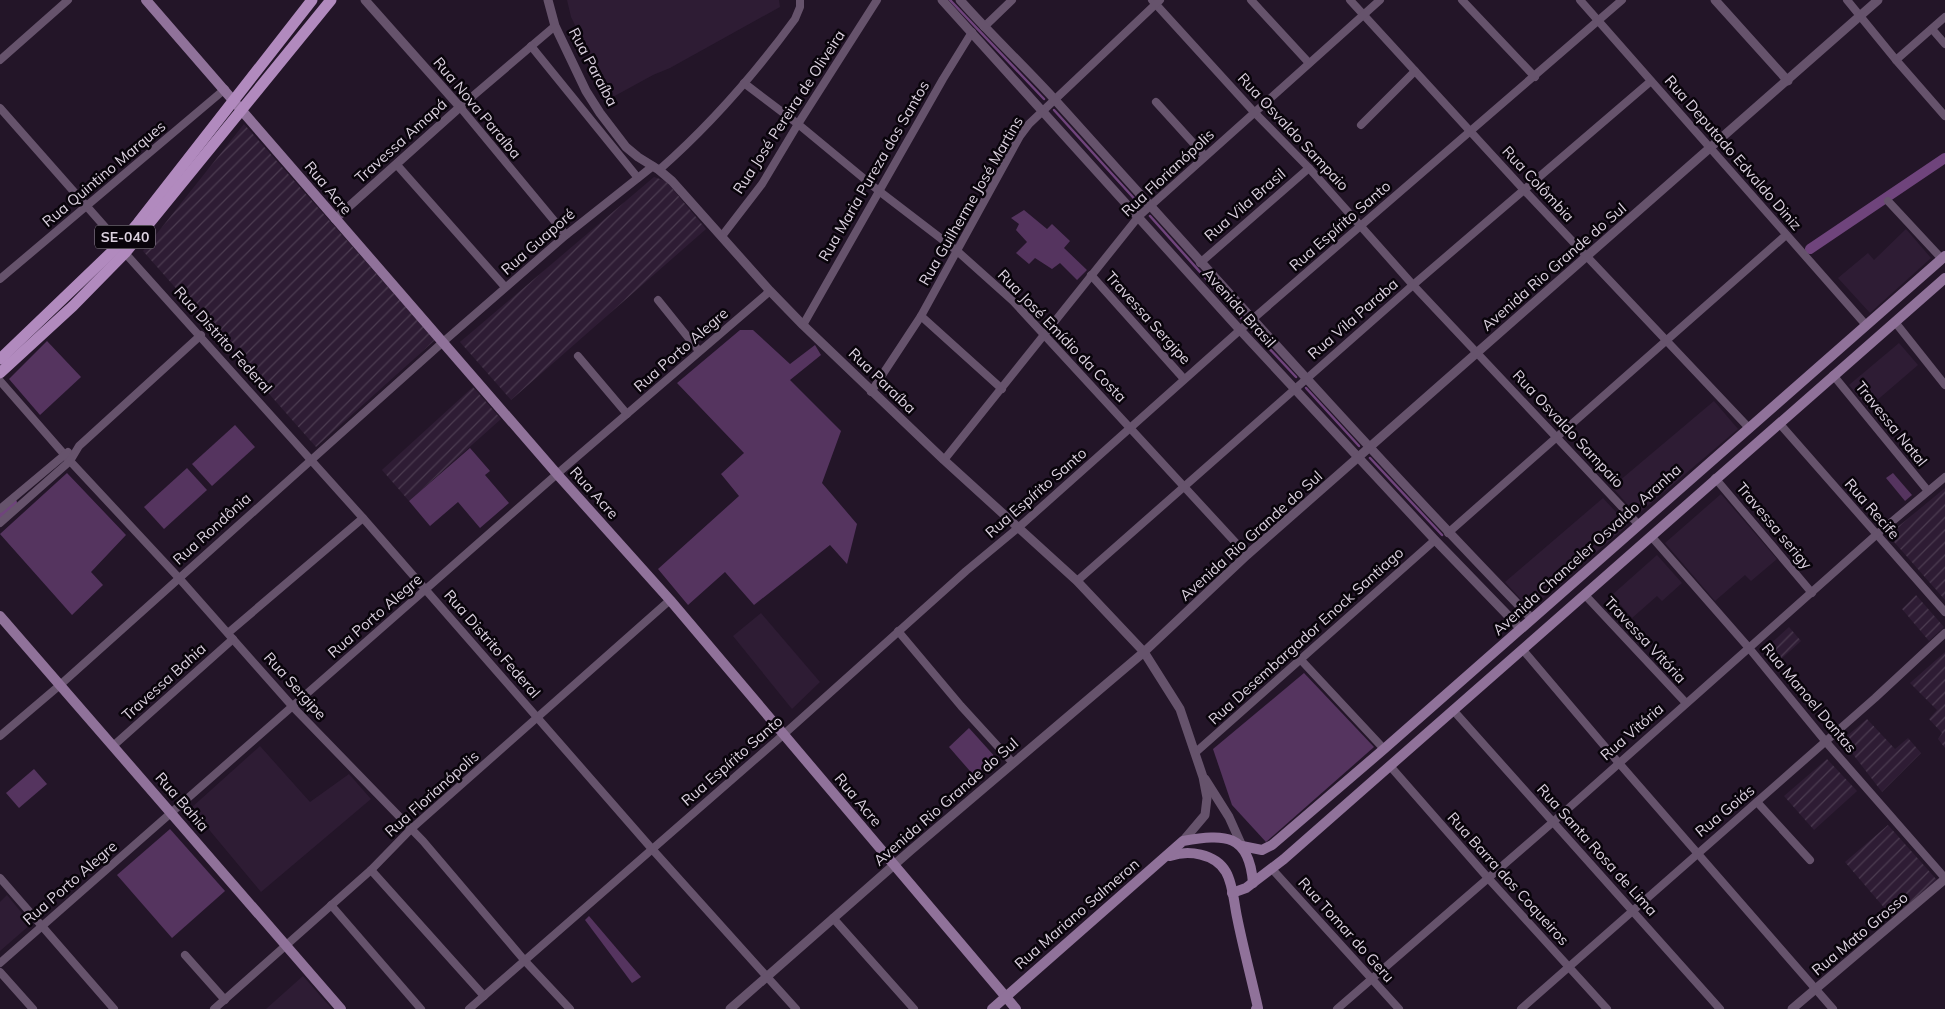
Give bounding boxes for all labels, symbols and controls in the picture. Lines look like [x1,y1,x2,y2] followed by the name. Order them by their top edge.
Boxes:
[565,24,622,109] street label: Rua Paraíba
[728,26,849,197] street label: Rua José Pereira de Oliveira
[429,53,525,162] street label: Rua Nova Paraíba
[1234,69,1353,195] street label: Rua Osvaldo Sampaio
[1661,71,1806,234] street label: Rua Deputado Edvaldo Diniz
[814,77,933,264] street label: Rua Maria Pureza dos Santos
[351,94,451,187] street label: Travessa Amapá
[914,113,1027,289] street label: Rua Guilherme José Martins
[38,116,169,231] street label: Rua Quintino Marques
[1117,125,1218,221] street label: Rua Florianópolis
[1498,142,1578,226] street label: Rua Colômbia
[301,157,356,218] street label: Rua Acre
[1200,164,1289,245] street label: Rua Vila Brasil
[1285,176,1394,275] street label: Rua Espírito Santo
[1477,199,1630,335] street label: Avenida Rio Grande do Sul
[497,204,578,279] street label: Rua Guaporé
[95,226,155,248] road number: SE-040
[1199,264,1280,351] street label: Avenida Brasil
[994,265,1131,406] street label: Rua José Emídio da Costa
[1102,267,1195,368] street label: Travessa Sergipe
[1304,274,1402,363] street label: Rua Vila Paraba
[170,282,276,397] street label: Rua Distrito Federal
[630,303,732,396] street label: Rua Porto Alegre
[845,344,920,417] street label: Rua Paraíba
[1509,366,1628,492] street label: Rua Osvaldo Sampaio
[1851,377,1932,470] street label: Travessa Natal
[981,443,1090,542] street label: Rua Espírito Santo
[1489,460,1685,639] street label: Avenida Chanceler Osvaldo Aranha
[566,463,623,523] street label: Rua Acre
[1175,466,1326,605] street label: Avenida Rio Grande do Sul
[1841,474,1904,543] street label: Rua Recife
[1733,478,1816,573] street label: Travessa serigy
[169,489,255,569] street label: Rua Rondônia
[1204,543,1407,728] street label: Rua Desembargador Enock Santiago
[324,569,426,662] street label: Rua Porto Alegre
[440,586,545,702] street label: Rua Distrito Federal
[1600,592,1690,687] street label: Travessa Vitória
[118,639,210,724] street label: Travessa Bahia
[1758,639,1861,756] street label: Rua Manoel Dantas
[260,648,331,723] street label: Rua Sergipe
[1596,699,1667,764] street label: Rua Vitória
[677,711,786,810] street label: Rua Espírito Santo
[869,734,1022,870] street label: Avenida Rio Grande do Sul
[381,746,483,841] street label: Rua Florianópolis
[151,768,213,835] street label: Rua Bahia
[831,769,886,830] street label: Rua Acre
[1533,780,1662,920] street label: Rua Santa Rosa de Lima
[1691,780,1758,841] street label: Rua Goiás
[1443,808,1573,949] street label: Rua Barra dos Coqueiros
[19,836,121,929] street label: Rua Porto Alegre
[1010,854,1143,973] street label: Rua Mariano Salmeron
[1294,873,1398,986] street label: Rua Tomar do Geru
[1808,888,1912,979] street label: Rua Mato Grosso

